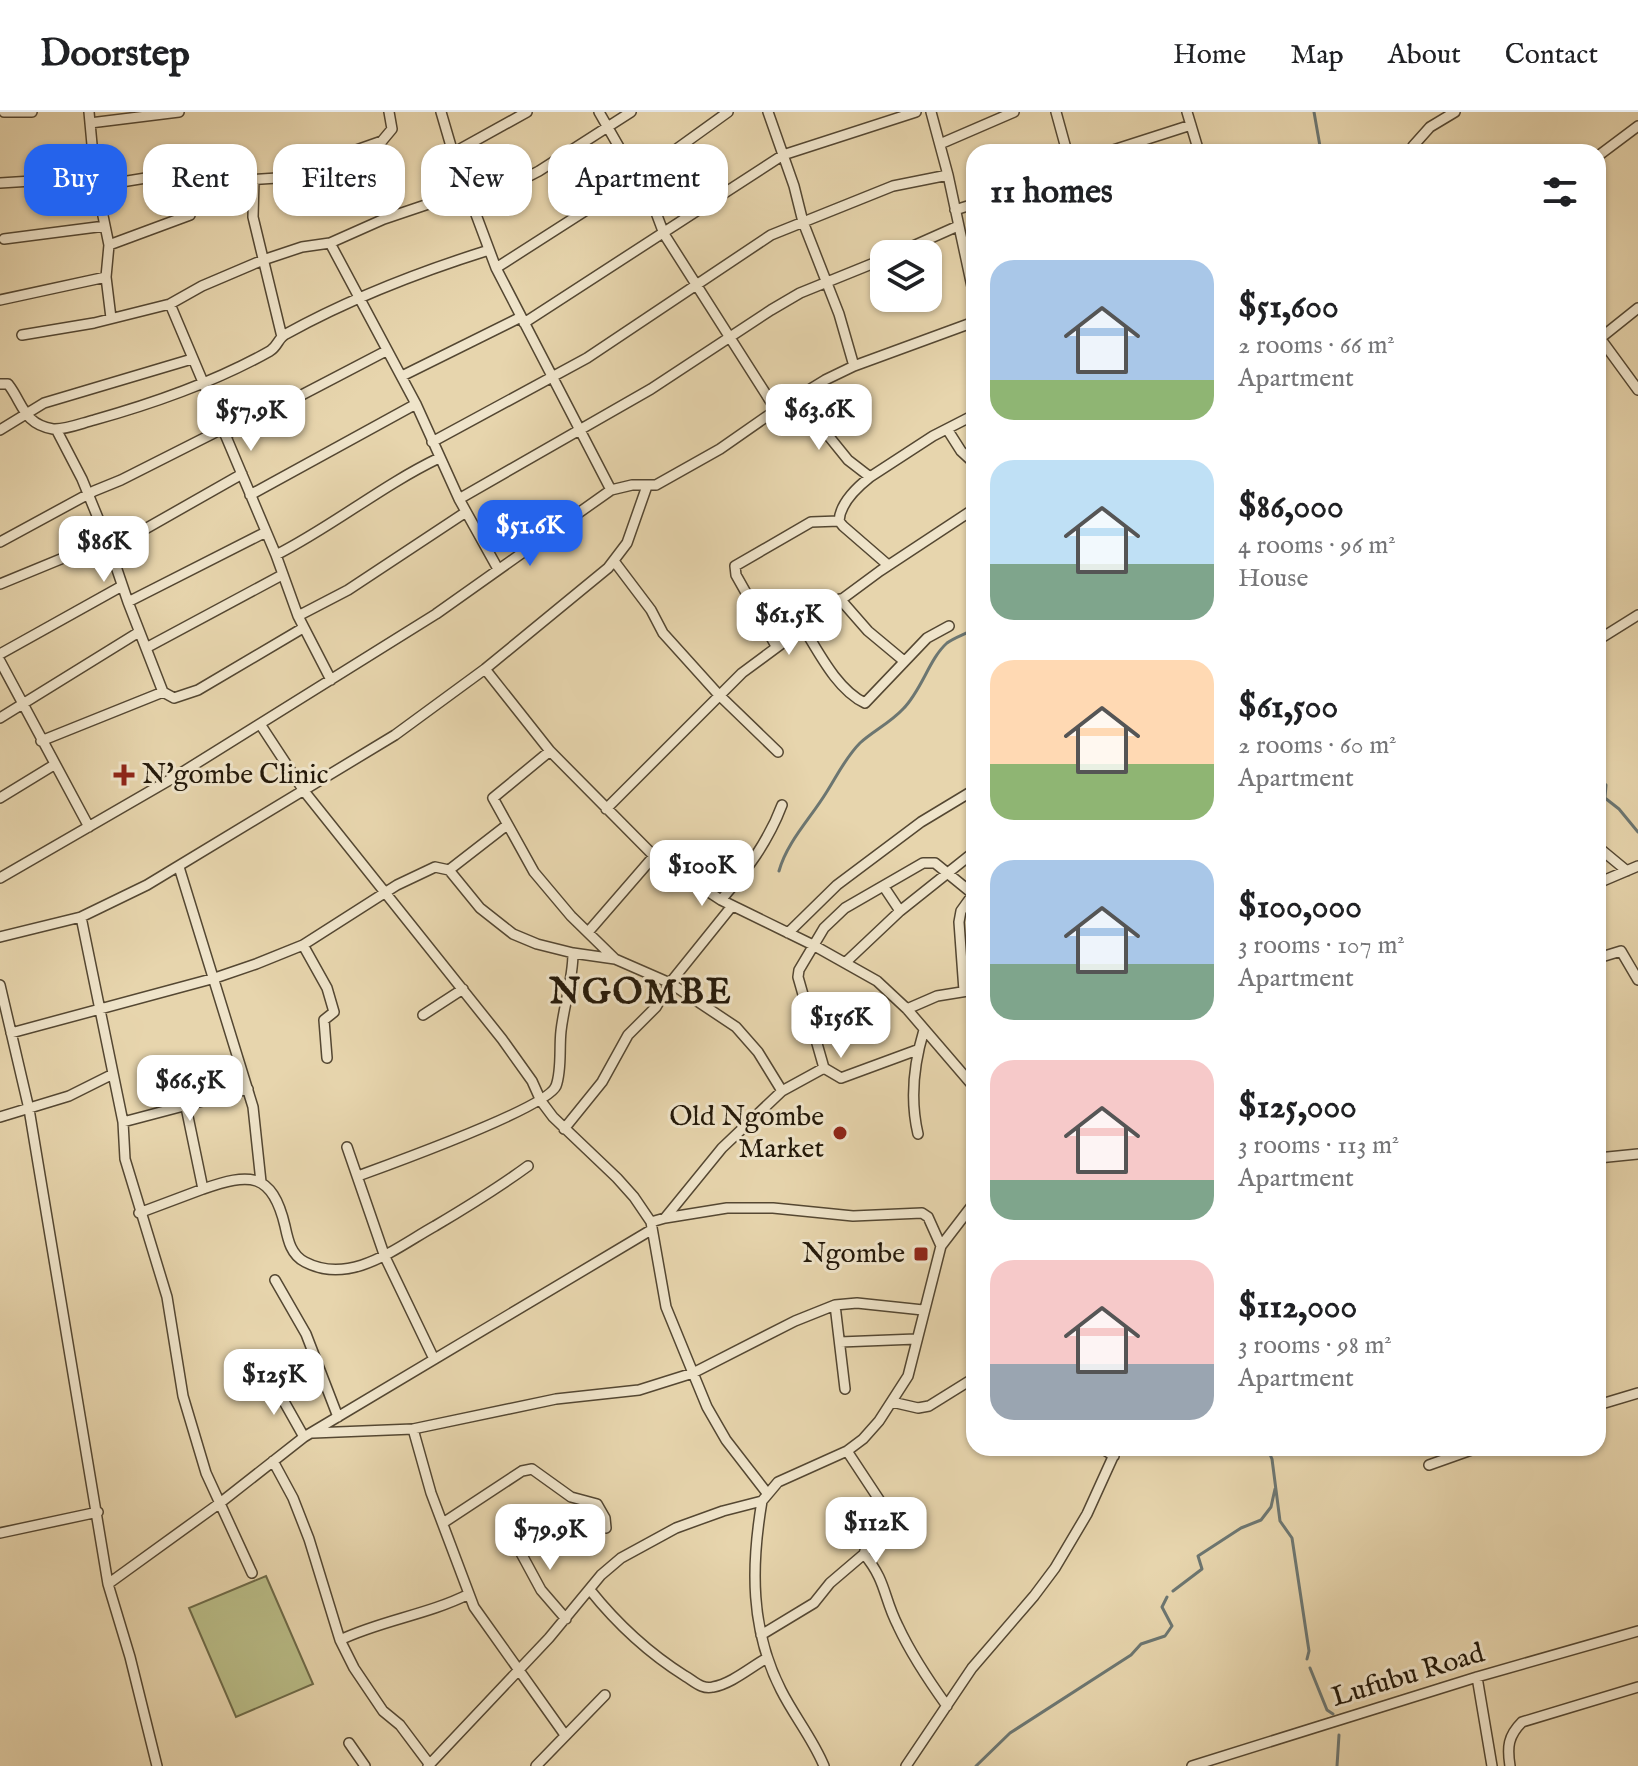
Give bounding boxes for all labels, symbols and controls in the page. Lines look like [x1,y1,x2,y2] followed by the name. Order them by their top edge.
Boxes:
[40,31,190,79] text: Doorstep
[1173,38,1246,73] text: Home
[1290,38,1344,73] text: Map
[1388,38,1461,73] text: About
[1505,38,1598,73] text: Contact
[24,144,127,216] chip: Buy
[143,144,257,216] chip: Rent
[273,144,405,216] chip: Filters
[421,144,532,216] chip: New
[548,144,728,216] chip: Apartment
[1538,170,1582,214] icon: filters
[990,171,1113,214] text: 11 homes
[870,240,942,312] map controls
[870,240,942,312] button: layers
[1238,286,1339,329] text: $51,600
[1054,292,1150,388] icon: home
[1238,329,1395,362] text: 2 rooms · 66 m²
[1238,362,1354,395] text: Apartment
[754,384,884,452] pin: $63.6K
[186,385,316,453] pin: $57.9K
[784,393,854,426] text: $63.6K
[215,394,287,427] text: $57.9K
[1238,486,1344,529] text: $86,000
[1054,492,1150,588] icon: home
[465,500,595,568] pin: $51.6K
[496,509,564,542] text: $51.6K
[57,516,151,584] pin: $86K
[77,525,131,558] text: $86K
[1238,529,1396,562] text: 4 rooms · 96 m²
[1238,562,1308,595] text: House
[724,589,854,657] pin: $61.5K
[755,598,823,631] text: $61.5K
[1238,686,1338,729] text: $61,500
[1054,692,1150,788] icon: home
[1238,729,1397,762] text: 2 rooms · 60 m²
[142,758,329,793] place label: N'gombe Clinic
[1238,762,1354,795] text: Apartment
[113,764,135,786] marker: N'gombe Clinic
[646,840,758,908] pin: $100K
[668,849,736,882] text: $100K
[1238,886,1362,929] text: $100,000
[1054,892,1150,988] icon: home
[1238,929,1405,962] text: 3 rooms · 107 m²
[1238,962,1354,995] text: Apartment
[548,970,733,1016] district label: NGOMBE
[785,992,897,1060] pin: $156K
[809,1001,873,1034] text: $156K
[125,1055,255,1123] pin: $66.5K
[155,1064,225,1097] text: $66.5K
[1238,1086,1357,1129] text: $125,000
[1054,1092,1150,1188] icon: home
[669,1100,824,1167] place label: Old Ngombe Market
[831,1124,849,1142] marker: Old Ngombe Market
[1238,1129,1399,1162] text: 3 rooms · 113 m²
[1238,1162,1354,1195] text: Apartment
[802,1237,905,1272] place label: Ngombe
[912,1245,930,1263] marker: Ngombe
[1238,1286,1357,1329] text: $112,000
[1054,1292,1150,1388] icon: home
[1238,1329,1392,1362] text: 3 rooms · 98 m²
[218,1349,330,1417] pin: $125K
[242,1358,306,1391] text: $125K
[1238,1362,1354,1395] text: Apartment
[820,1497,932,1565] pin: $112K
[485,1504,615,1572] pin: $79.9K
[844,1506,908,1539] text: $112K
[513,1513,587,1546] text: $79.9K
[1327,1636,1489,1716] street label: Lufubu Road

